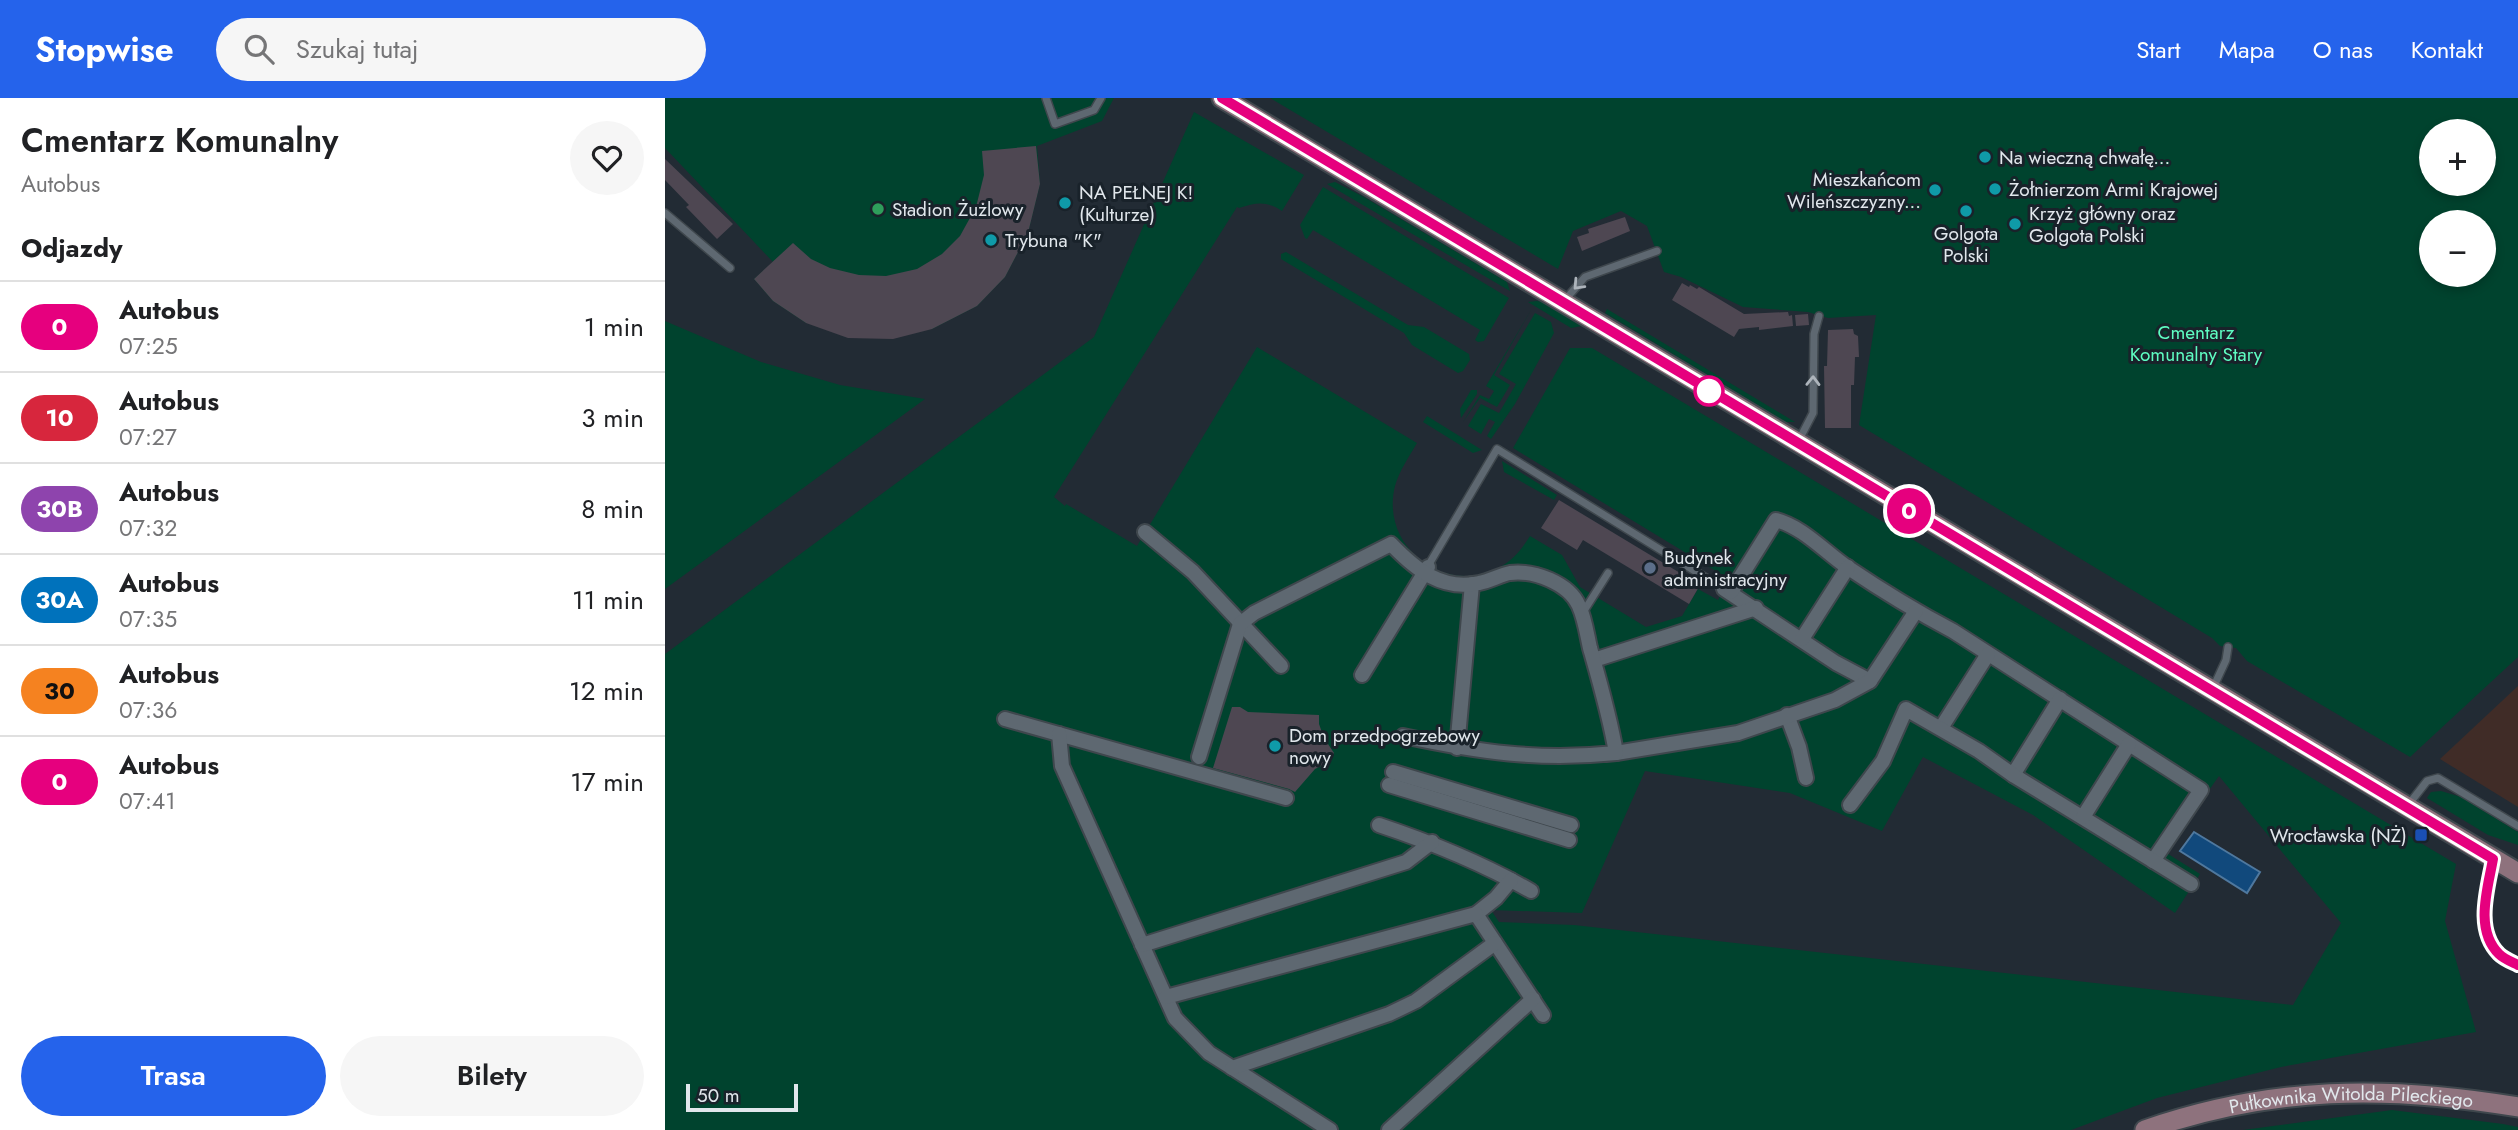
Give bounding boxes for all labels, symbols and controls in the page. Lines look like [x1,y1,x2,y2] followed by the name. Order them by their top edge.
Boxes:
[216,18,706,81] search box
[35,26,174,73] text: Stopwise
[240,30,278,68] icon: search
[296,30,419,68] text: Szukaj tutaj
[2136,32,2181,67] text: Start
[2219,32,2275,67] text: Mapa
[2313,32,2373,67] text: O nas
[2411,32,2483,67] text: Kontakt
[21,117,338,164] text: Cmentarz Komunalny
[2419,119,2496,287] map controls
[2419,119,2496,196] button: +
[570,121,644,195] button: heart
[1999,144,2170,171] place label: Na wieczną chwałę...
[1977,149,1993,165] marker: Na wieczną chwałę...
[1787,166,1921,215] place label: Mieszkańcom Wileńszczyzny...
[21,167,100,201] text: Autobus
[2009,176,2218,203] place label: Żołnierzom Armi Krajowej
[1079,179,1193,228] place label: NA PEŁNEJ K! (Kulturze)
[1987,181,2003,197] marker: Żołnierzom Armi Krajowej
[1927,182,1943,198] marker: Mieszkańcom Wileńszczyzny...
[1057,195,1073,211] marker: NA PEŁNEJ K! (Kulturze)
[892,196,1024,223] place label: Stadion Żużlowy
[2029,200,2176,249] place label: Krzyż główny oraz Golgota Polski
[870,201,886,217] marker: Stadion Żużlowy
[1958,203,1974,219] marker: Golgota Polski
[2419,210,2496,287] button: −
[2007,216,2023,232] marker: Krzyż główny oraz Golgota Polski
[1934,220,1998,269] place label: Golgota Polski
[1005,227,1102,254] place label: Trybuna "K"
[21,229,123,267] text: Odjazdy
[983,232,999,248] marker: Trybuna "K"
[1574,277,1586,290] one-way arrow
[119,291,219,329] text: Autobus
[584,308,644,346] text: 1 min
[52,309,67,344] text: 0
[2130,319,2263,368] park label: Cmentarz Komunalny Stary
[119,329,178,363] text: 07:25
[1694,376,1724,406] unlabelled marker
[1805,376,1821,386] one-way arrow
[119,382,219,420] text: Autobus
[581,399,644,437] text: 3 min
[45,400,74,435] text: 10
[119,420,177,454] text: 07:27
[119,473,219,511] text: Autobus
[1886,488,1932,534] line badge: 0
[581,490,644,528] text: 8 min
[36,491,83,526] text: 30B
[1901,493,1917,528] text: 0
[119,511,177,545] text: 07:32
[1664,544,1788,593] place label: Budynek administracyjny
[1642,560,1658,576] marker: Budynek administracyjny
[119,564,219,602] text: Autobus
[572,581,644,619] text: 11 min
[35,582,84,617] text: 30A
[119,602,177,636] text: 07:35
[119,655,219,693] text: Autobus
[569,672,644,710] text: 12 min
[44,673,75,708] text: 30
[119,693,178,727] text: 07:36
[1289,722,1481,771] place label: Dom przedpogrzebowy nowy
[1267,738,1283,754] marker: Dom przedpogrzebowy nowy
[119,746,219,784] text: Autobus
[570,763,644,801] text: 17 min
[52,764,67,799] text: 0
[119,784,176,818] text: 07:41
[2270,822,2407,849] place label: Wrocławska (NŻ)
[2413,827,2429,843] marker: Wrocławska (NŻ)
[21,1036,326,1116] button: Trasa
[340,1036,644,1116] button: Bilety
[2227,1080,2475,1120] street label: Pułkownika Witolda Pileckiego
[686,1081,798,1113] scale bar
[697,1082,740,1109] text: 50 m

